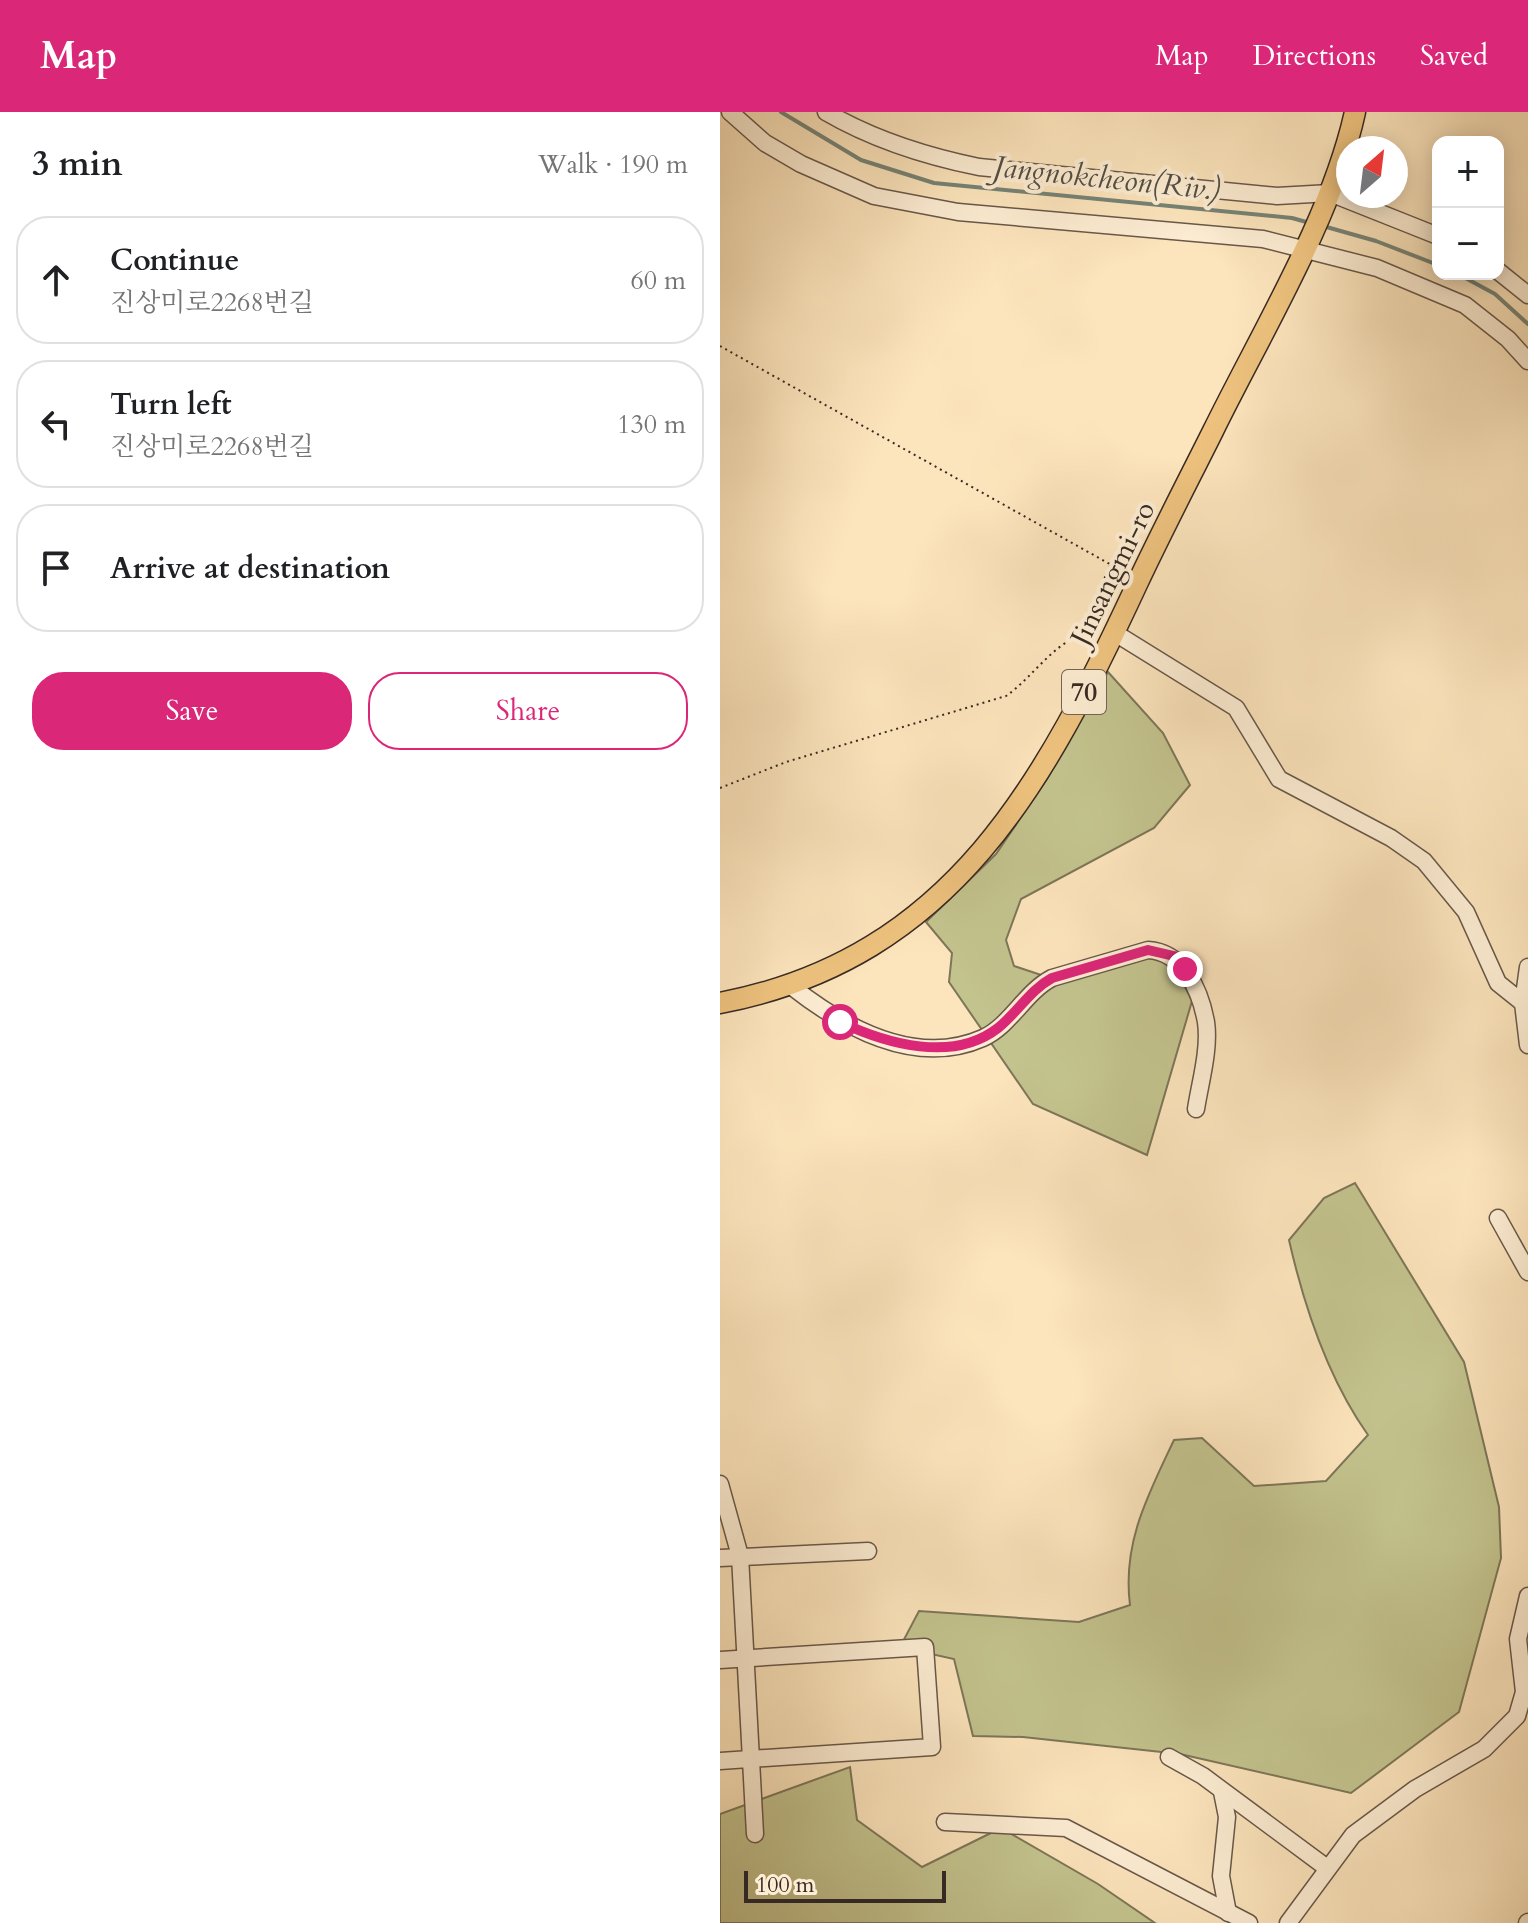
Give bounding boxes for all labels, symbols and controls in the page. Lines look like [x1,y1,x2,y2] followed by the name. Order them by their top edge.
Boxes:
[40,30,117,82] text: Map
[1155,37,1209,75] text: Map
[1253,37,1376,75] text: Directions
[1420,37,1488,75] text: Saved
[1336,136,1408,208] north arrow
[1432,136,1504,280] map controls
[1432,136,1504,208] button: +
[32,141,123,187] text: 3 min
[985,145,1222,211] water label: Jangnokcheon(Riv.)
[538,147,688,182] text: Walk · 190 m
[1432,208,1504,280] button: −
[110,240,239,281] text: Continue
[34,258,78,302] icon: ahead
[630,263,686,298] text: 60 m
[110,285,314,320] text: 진상미로2268번길
[110,384,232,425] text: Turn left
[34,402,78,446] icon: left
[617,407,686,442] text: 130 m
[110,429,314,464] text: 진상미로2268번길
[1060,495,1164,655] street label: Jinsangmi-ro
[34,546,78,590] icon: arrive
[110,548,390,589] text: Arrive at destination
[1062,670,1106,714] road number: 70
[32,672,352,750] button: Save
[368,672,688,750] button: Share
[1167,951,1203,987] route end
[822,1004,858,1040] route start
[744,1867,946,1903] scale bar
[756,1870,814,1900] text: 100 m

